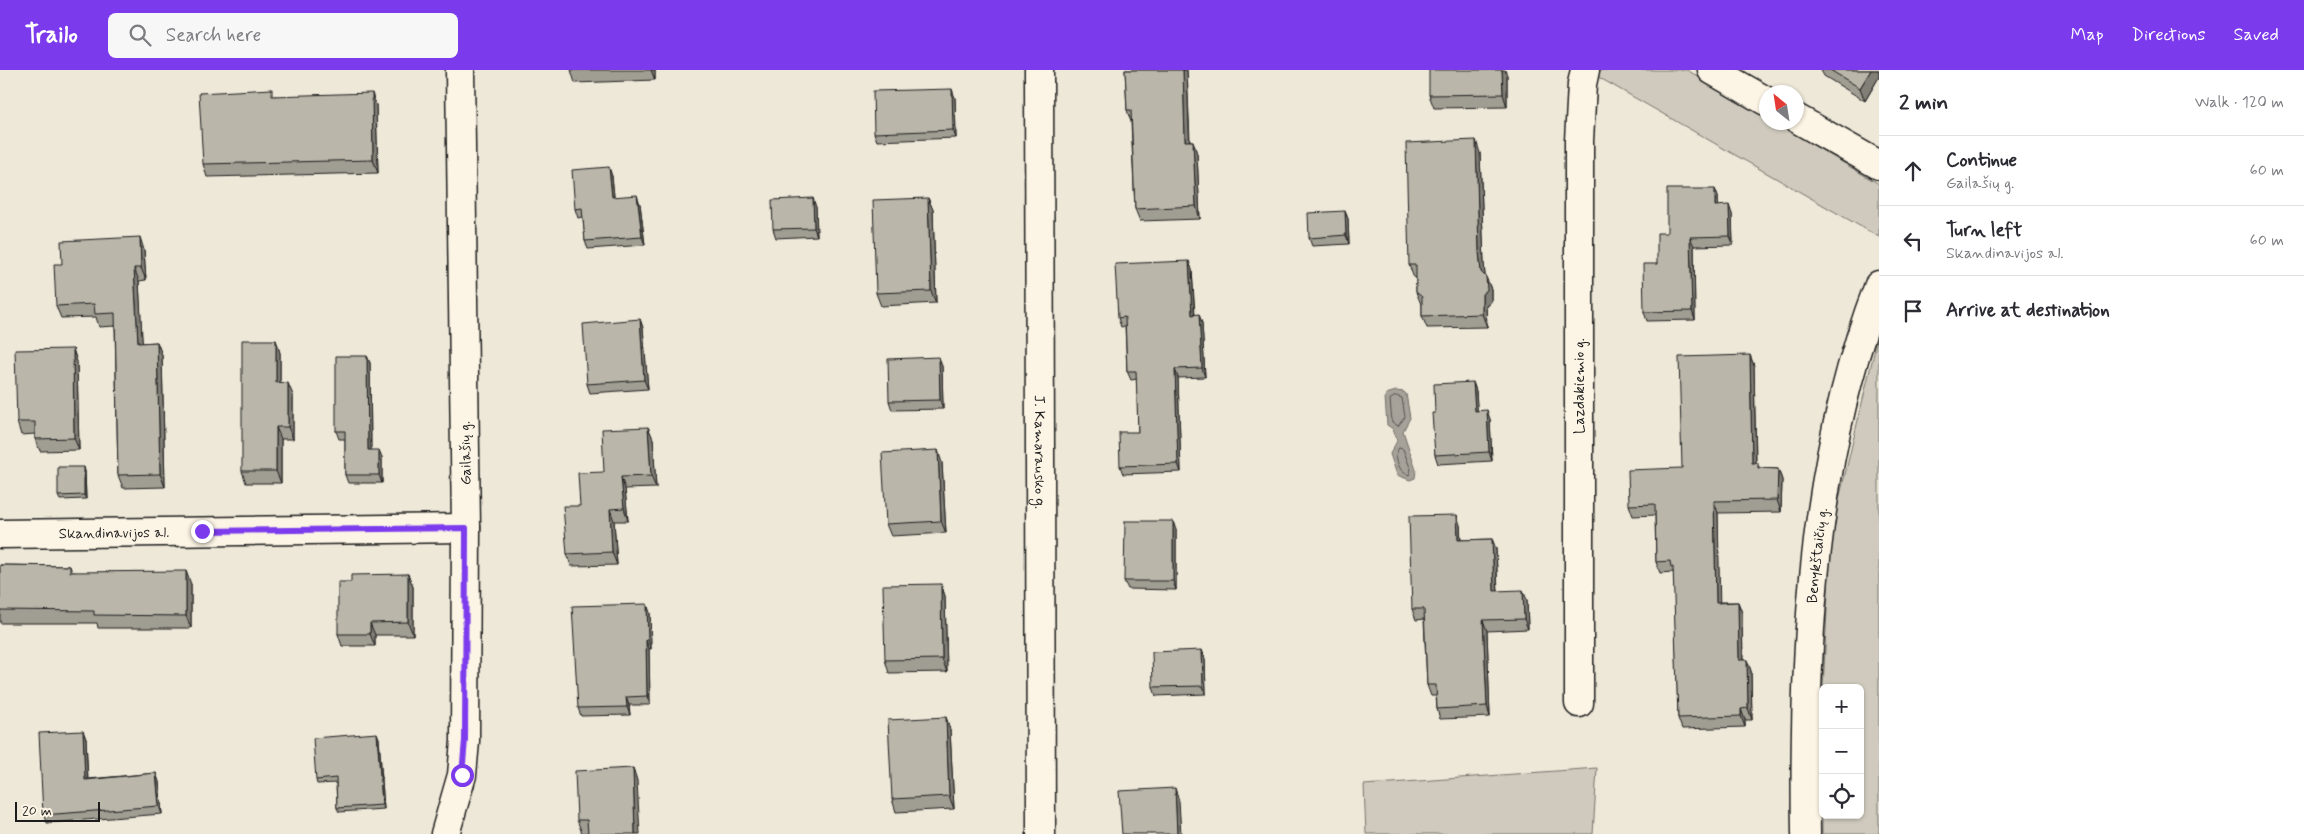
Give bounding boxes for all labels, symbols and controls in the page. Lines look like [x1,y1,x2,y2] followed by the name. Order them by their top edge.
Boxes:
[108,13,458,58] search box
[25,20,78,51] text: Trailo
[126,21,154,49] icon: search
[166,23,261,48] text: Search here
[2071,23,2104,47] text: Map
[2132,23,2206,47] text: Directions
[2234,23,2279,47] text: Saved
[1759,85,1804,130] north arrow
[1899,89,1948,117] text: 2 min
[2195,92,2284,113] text: Walk · 120 m
[1946,148,2017,173] text: Continue
[1899,157,1927,185] icon: ahead
[2250,160,2284,181] text: 60 m
[1946,173,2014,194] text: Gailašių g.
[1946,218,2022,243] text: Turn left
[1899,227,1927,255] icon: left
[2250,230,2284,251] text: 60 m
[1946,243,2064,264] text: Skandinavijos al.
[1899,297,1927,325] icon: arrive
[1946,298,2110,323] text: Arrive at destination
[1570,338,1590,434] street label: Lazdakiemio g.
[1028,395,1049,509] street label: J. Kamarausko g.
[455,421,477,485] street label: Gailašių g.
[1803,506,1833,604] street label: Benykštaičių g.
[191,520,214,543] route end
[59,523,169,544] street label: Skandinavijos al.
[1819,684,1864,819] map controls
[1819,684,1864,729] button: +
[1819,729,1864,774] button: −
[451,764,474,787] route start
[1819,774,1864,819] button: locate
[15,799,100,822] scale bar
[22,802,52,820] text: 20 m

